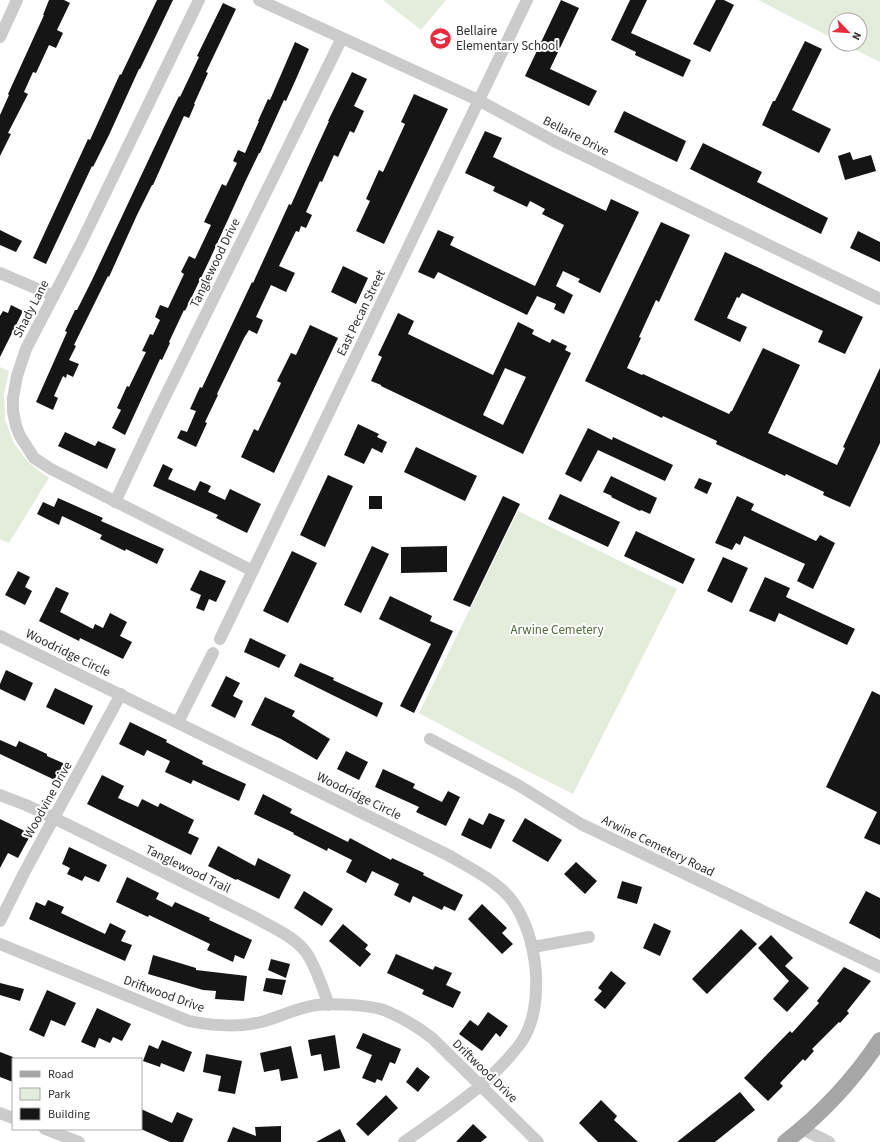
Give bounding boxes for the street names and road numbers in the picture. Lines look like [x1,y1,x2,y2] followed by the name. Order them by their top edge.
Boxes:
[540,112,612,160] street label: Bellaire Drive
[186,215,244,311] street label: Tanglewood Drive
[332,266,390,359] street label: East Pecan Street
[9,277,53,341] street label: Shady Lane
[22,625,114,681] street label: Woodridge Circle
[19,758,77,842] street label: Woodvine Drive
[313,768,405,824] street label: Woodridge Circle
[599,811,717,881] street label: Arwine Cemetery Road
[142,841,234,897] street label: Tanglewood Trail
[121,971,207,1017] street label: Driftwood Drive
[448,1035,522,1107] street label: Driftwood Drive

